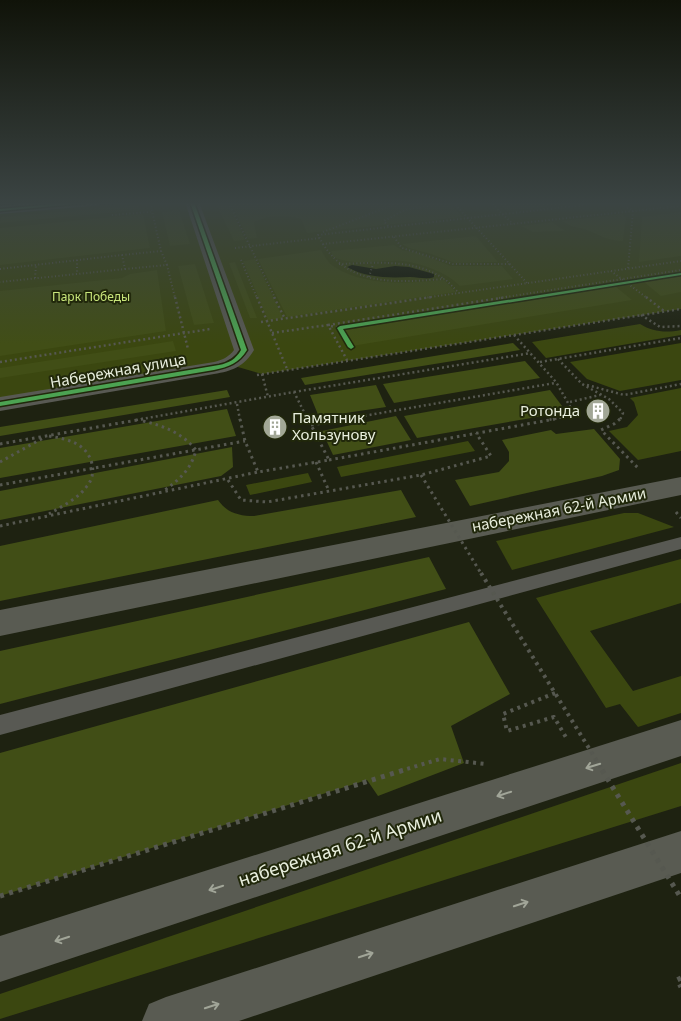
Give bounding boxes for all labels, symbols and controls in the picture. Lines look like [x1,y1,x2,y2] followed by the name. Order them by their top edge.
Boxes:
[52,288,130,305] park label: Парк Победы
[48,348,187,392] street label: Набережная улица
[585,398,611,424] building icon: Ротонда
[520,400,580,420] place label: Ротонда
[292,407,376,444] place label: Памятник Хользунову
[262,414,288,440] building icon: Памятник Хользунову
[470,482,648,536] street label: набережная 62-й Армии
[586,762,601,771] one-way arrow
[496,790,512,800] one-way arrow
[235,803,445,891] street label: набережная 62-й Армии
[208,884,224,894] one-way arrow
[512,899,528,909] one-way arrow
[54,935,70,944] one-way arrow
[358,950,374,959] one-way arrow
[204,1001,219,1010] one-way arrow

